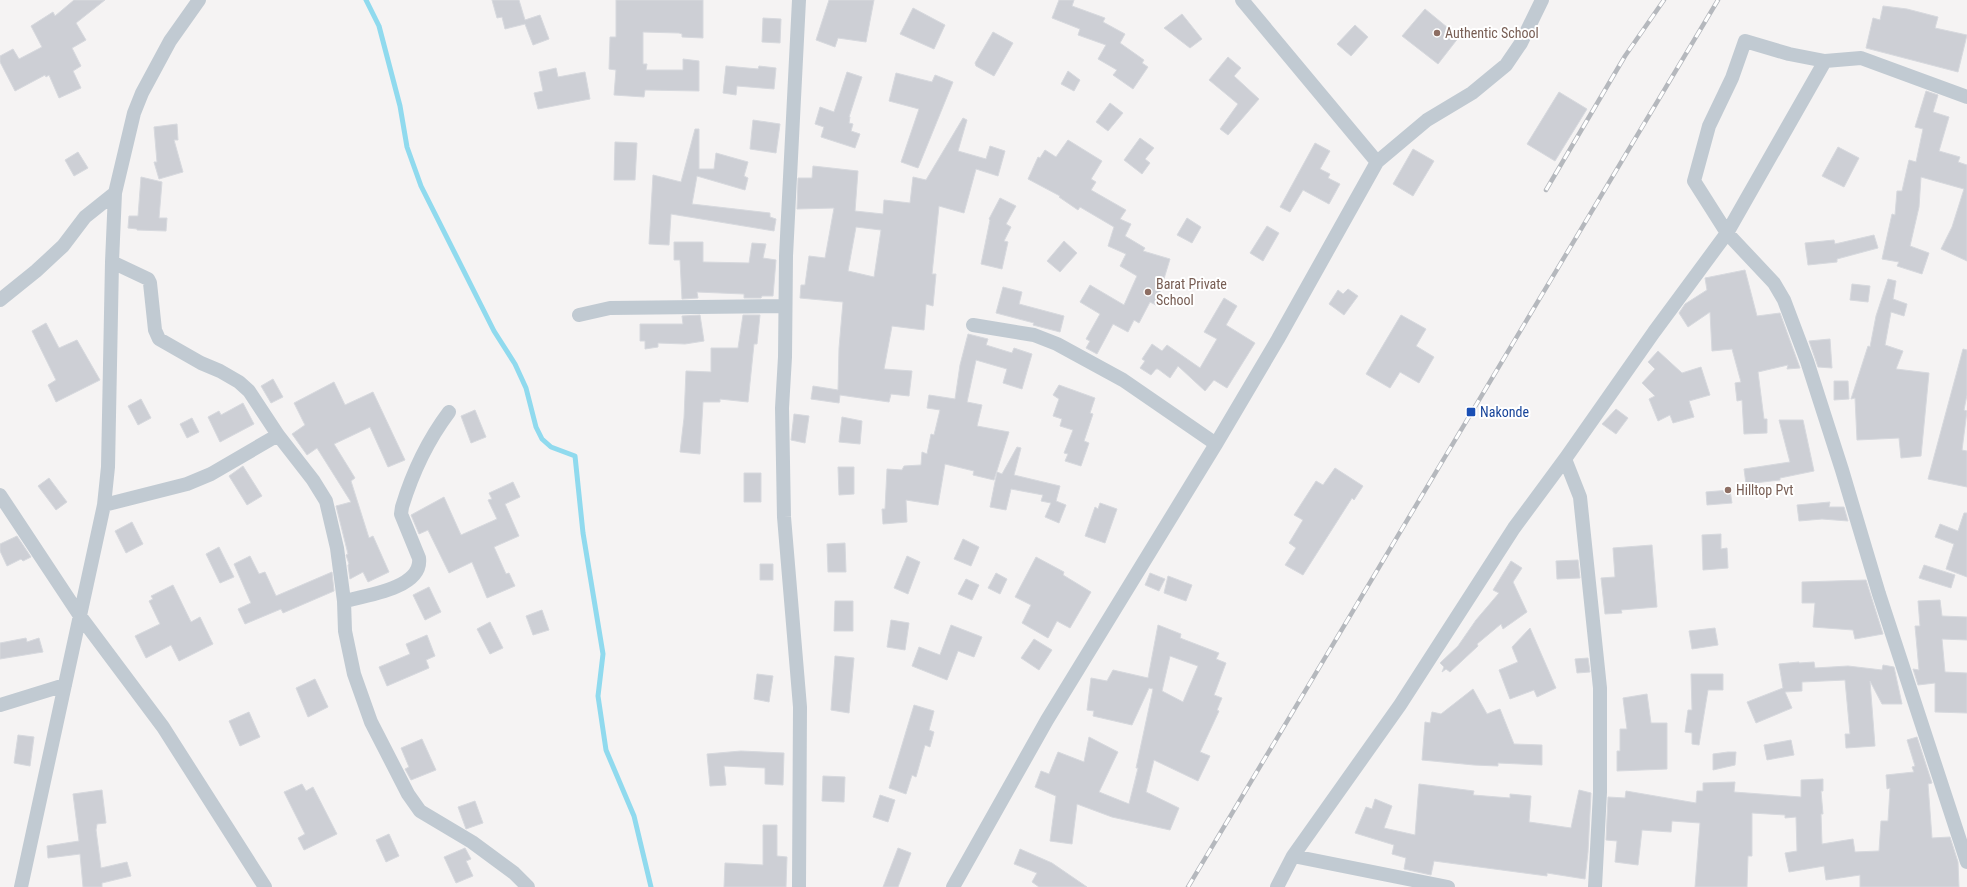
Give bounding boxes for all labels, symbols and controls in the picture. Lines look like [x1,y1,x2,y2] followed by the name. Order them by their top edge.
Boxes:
[1445,25,1539,41] place label: Authentic School
[1432,28,1442,38] marker: Authentic School
[1156,276,1227,308] place label: Barat Private School
[1143,287,1153,297] marker: Barat Private School
[1480,404,1529,420] place label: Nakonde
[1465,406,1477,418] marker: Nakonde
[1736,482,1793,498] place label: Hilltop Pvt
[1723,485,1733,495] marker: Hilltop Pvt

